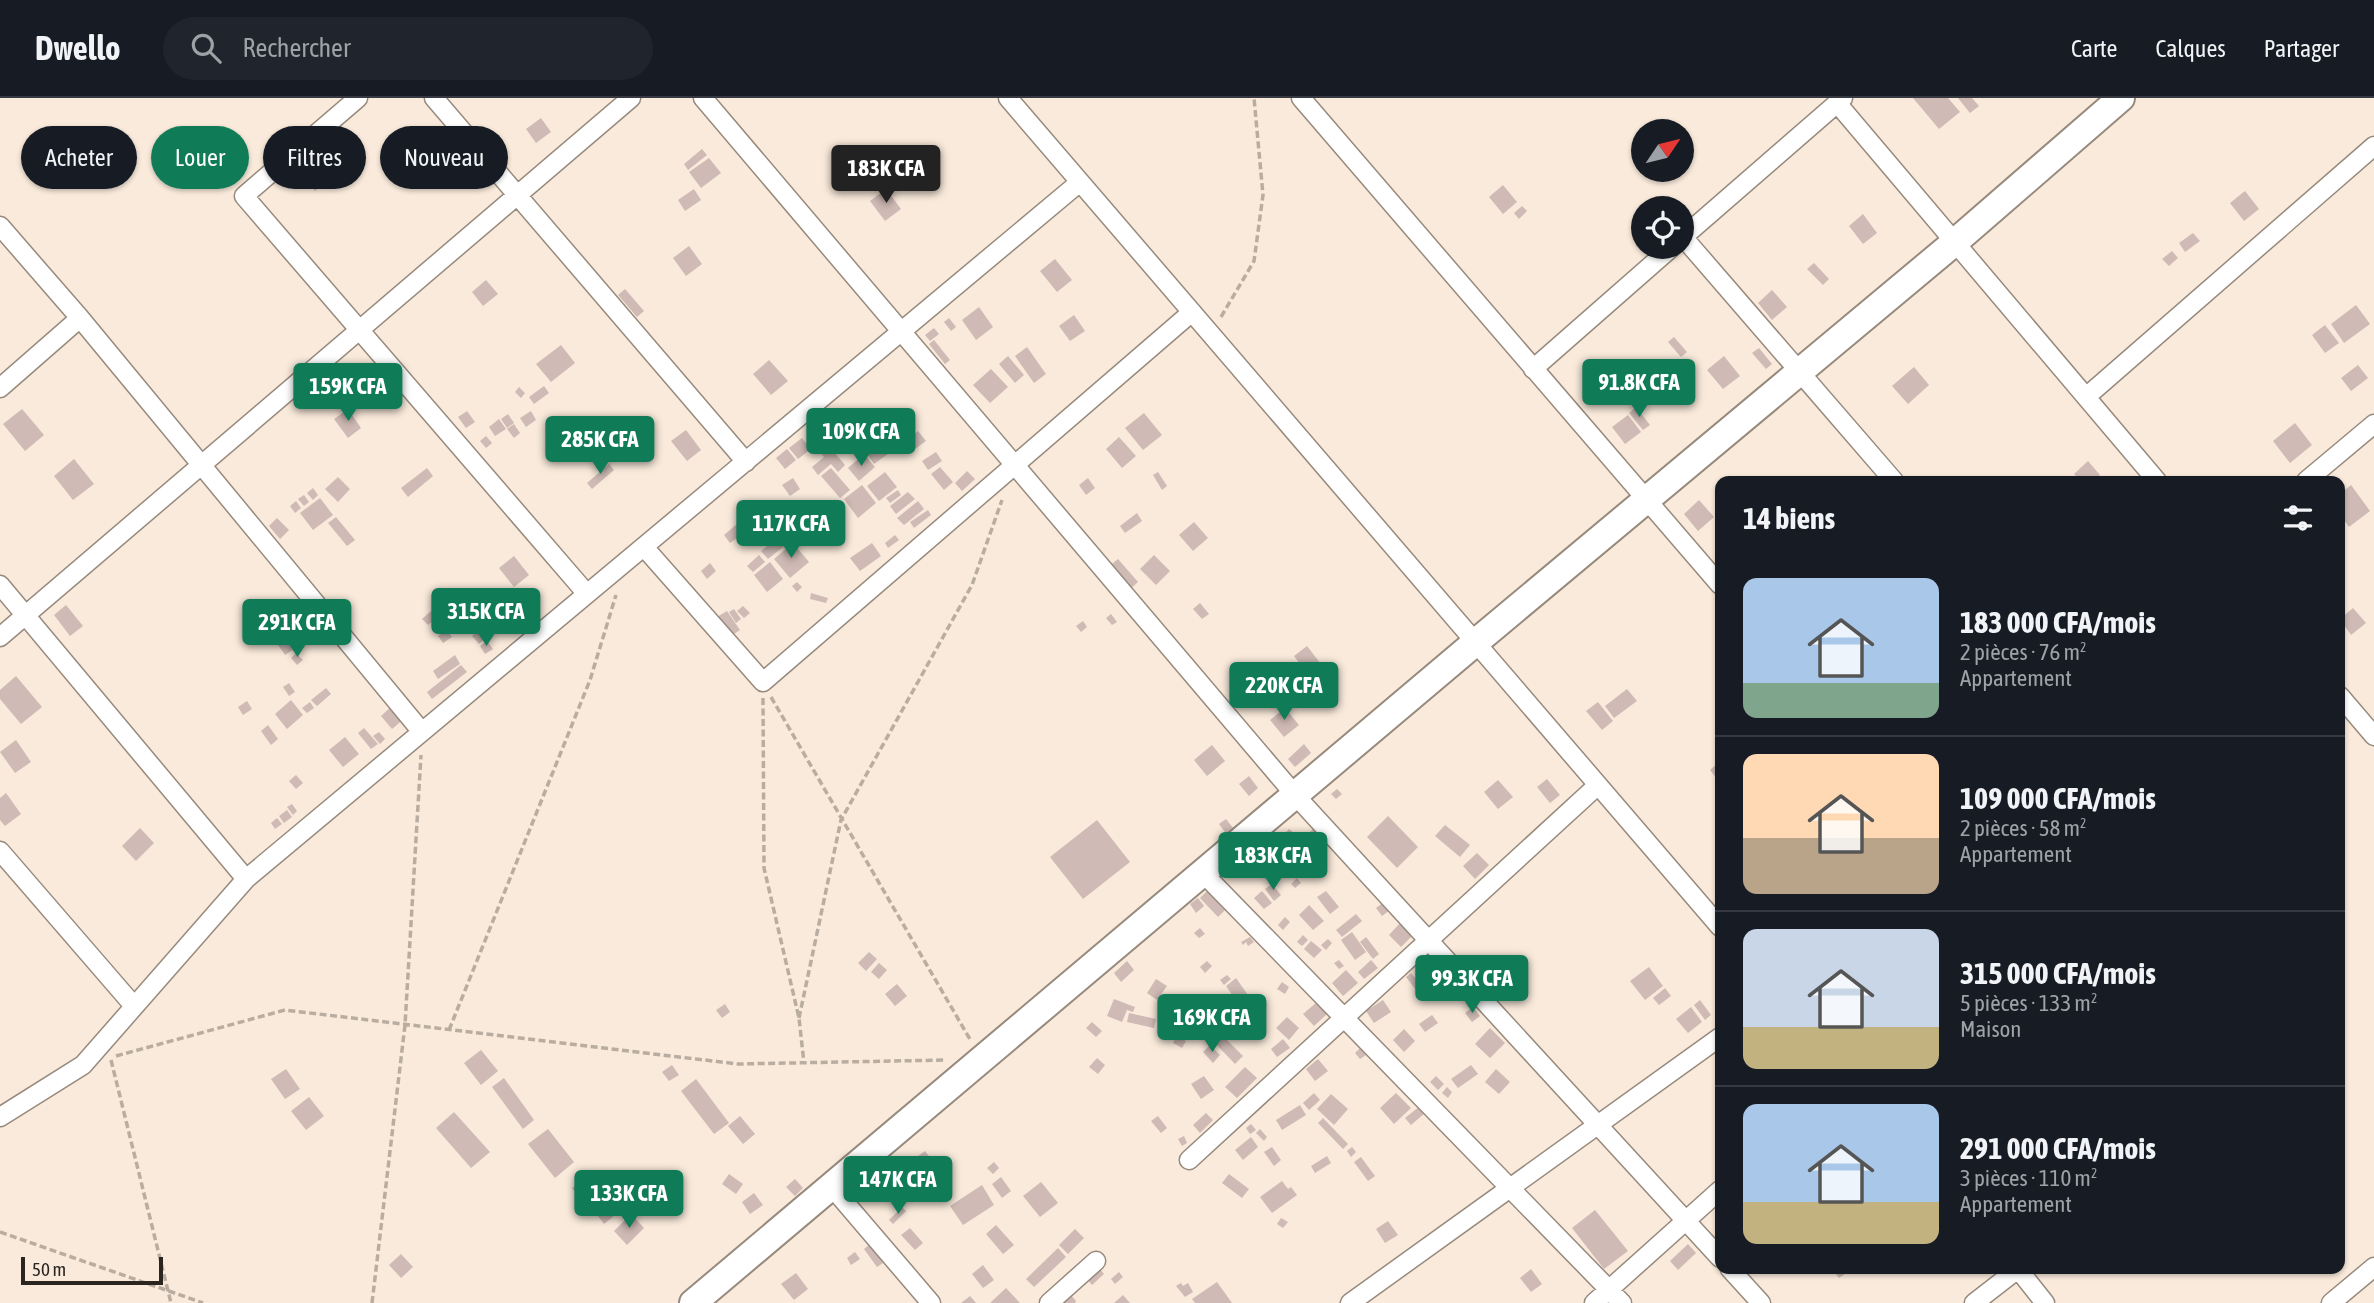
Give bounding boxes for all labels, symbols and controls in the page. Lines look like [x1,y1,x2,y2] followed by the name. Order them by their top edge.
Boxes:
[163,17,653,80] search box
[35,29,121,67] text: Dwello
[187,29,225,67] icon: search
[243,33,351,63] text: Rechercher
[2071,35,2117,62] text: Carte
[2155,35,2226,62] text: Calques
[2264,35,2339,62] text: Partager
[1631,119,1694,182] north arrow
[1631,119,1694,259] map controls
[21,126,137,189] chip: Acheter
[151,126,249,189] chip: Louer
[263,126,366,189] chip: Filtres
[380,126,508,189] chip: Nouveau
[814,146,958,205] pin: 183K CFA
[847,155,925,181] text: 183K CFA
[1631,196,1694,259] button: locate
[1559,360,1719,419] pin: 91.8K CFA
[276,364,420,423] pin: 159K CFA
[1598,369,1680,395] text: 91.8K CFA
[309,373,387,399] text: 159K CFA
[789,408,933,468] pin: 109K CFA
[528,416,672,476] pin: 285K CFA
[822,418,900,444] text: 109K CFA
[561,426,639,452] text: 285K CFA
[2279,499,2317,537] icon: filters
[719,500,863,560] pin: 117K CFA
[1743,501,1835,535] text: 14 biens
[752,510,830,536] text: 117K CFA
[414,588,558,648] pin: 315K CFA
[447,598,525,624] text: 315K CFA
[225,600,369,659] pin: 291K CFA
[1960,605,2156,639] text: 183 000 CFA/mois
[1799,606,1883,690] icon: home
[258,609,336,635] text: 291K CFA
[1960,639,2087,665] text: 2 pièces · 76 m²
[1212,662,1356,722] pin: 220K CFA
[1960,665,2072,691] text: Appartement
[1245,672,1323,698] text: 220K CFA
[1960,781,2156,815] text: 109 000 CFA/mois
[1799,782,1883,866] icon: home
[1960,815,2087,841] text: 2 pièces · 58 m²
[1201,832,1345,892] pin: 183K CFA
[1960,841,2072,867] text: Appartement
[1234,842,1312,868] text: 183K CFA
[1392,956,1552,1015] pin: 99.3K CFA
[1960,956,2156,990] text: 315 000 CFA/mois
[1799,957,1883,1041] icon: home
[1431,965,1513,991] text: 99.3K CFA
[1960,990,2097,1016] text: 5 pièces · 133 m²
[1140,995,1284,1054] pin: 169K CFA
[1173,1004,1251,1030] text: 169K CFA
[1960,1016,2021,1042] text: Maison
[1960,1131,2156,1165] text: 291 000 CFA/mois
[1799,1132,1883,1216] icon: home
[826,1156,970,1216] pin: 147K CFA
[1960,1165,2097,1191] text: 3 pièces · 110 m²
[859,1166,937,1192] text: 147K CFA
[557,1170,701,1230] pin: 133K CFA
[590,1180,668,1206] text: 133K CFA
[1960,1191,2072,1217] text: Appartement
[21,1254,163,1286] scale bar
[32,1258,66,1280] text: 50 m

